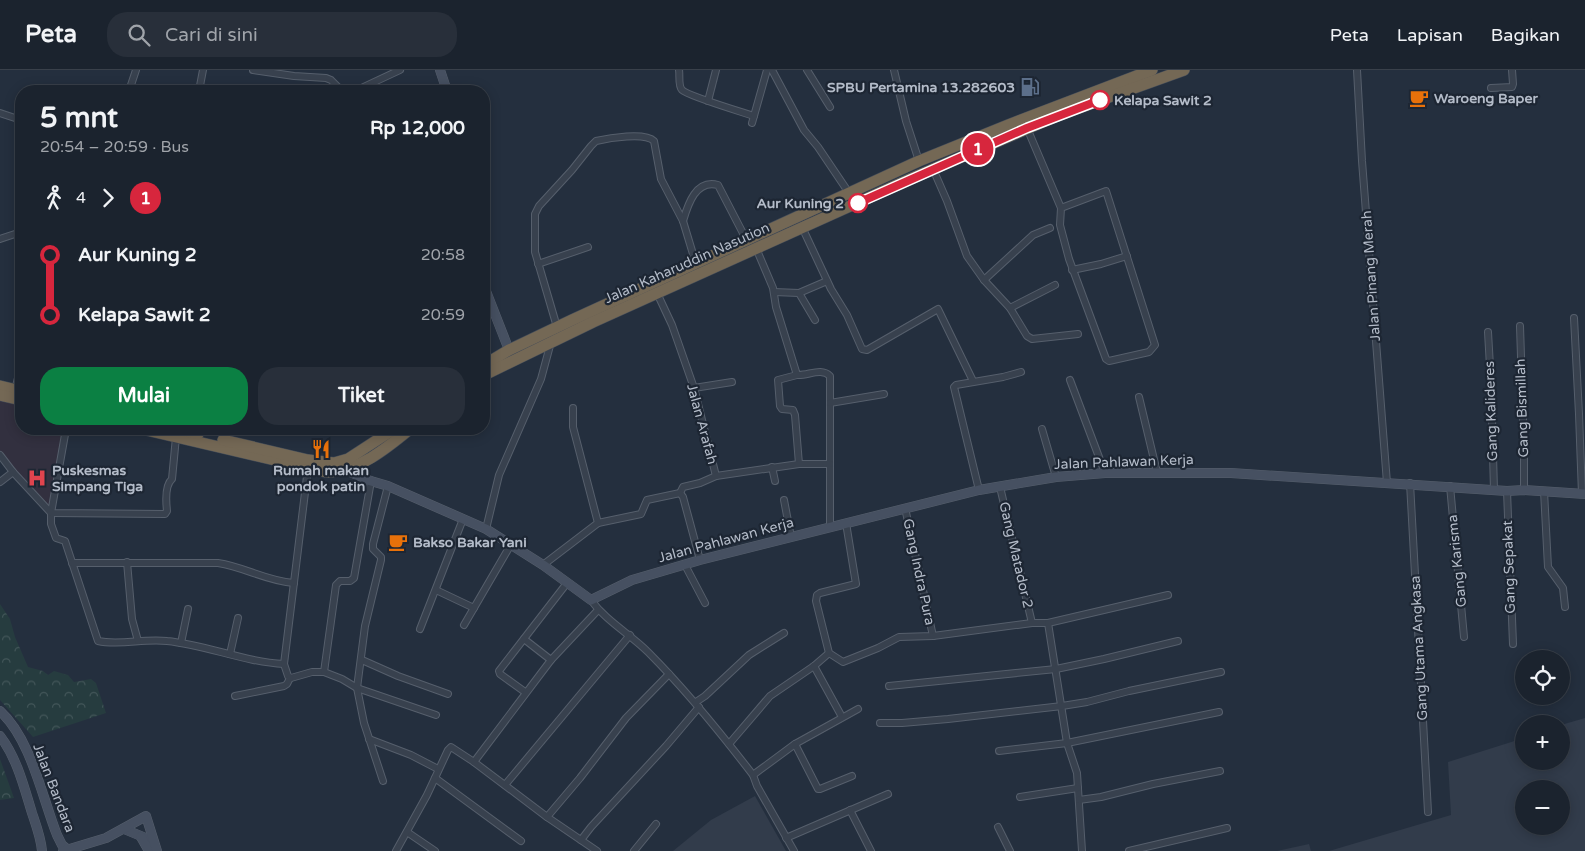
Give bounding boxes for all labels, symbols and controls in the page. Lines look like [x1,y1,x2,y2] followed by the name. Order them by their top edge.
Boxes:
[107,12,457,57] search box
[25,20,77,49] text: Peta
[125,21,153,49] icon: search
[165,24,258,46] text: Cari di sini
[1330,24,1369,46] text: Peta
[1397,24,1463,46] text: Lapisan
[1491,24,1560,46] text: Bagikan
[1019,76,1041,98] fuel station icon: SPBU Pertamina 13.282603
[827,79,1015,96] place label: SPBU Pertamina 13.282603
[1408,87,1430,109] cafe icon: Waroeng Baper
[1090,90,1110,110] marker: Kelapa Sawit 2
[1434,90,1538,107] place label: Waroeng Baper
[1114,92,1212,109] place label: Kelapa Sawit 2
[40,101,118,135] text: 5 mnt
[370,117,465,139] text: Rp 12,000
[962,133,994,165] line badge: 1
[40,137,189,157] text: 20:54 – 20:59 · Bus
[972,138,984,160] text: 1
[40,184,68,212] icon: walk
[94,184,122,212] icon: forward
[140,187,151,209] text: 1
[76,188,86,208] text: 4
[848,193,868,213] marker: Aur Kuning 2
[757,195,844,212] place label: Aur Kuning 2
[1358,210,1384,342] street label: Jalan Pinang Merah
[602,219,772,307] street label: Jalan Kaharuddin Nasution
[78,244,197,266] text: Aur Kuning 2
[421,245,465,265] text: 20:58
[78,304,211,326] text: Kelapa Sawit 2
[421,305,465,325] text: 20:59
[1512,358,1532,458] street label: Gang Bismillah
[1481,360,1501,461] street label: Gang Kalideres
[40,367,248,425] button: Mulai
[258,367,465,425] button: Tiket
[683,382,721,466] street label: Jalan Arafah
[310,438,332,460] restaurant icon: Rumah makan pondok patin
[1054,451,1194,473] street label: Jalan Pahlawan Kerja
[52,462,143,495] place label: Puskesmas Simpang Tiga
[273,462,369,495] place label: Rumah makan pondok patin
[26,467,48,489] hospital icon: Puskesmas Simpang Tiga
[995,500,1037,610] street label: Gang Matador 2
[656,514,796,566] street label: Jalan Pahlawan Kerja
[1444,514,1470,608] street label: Gang Karisma
[899,517,939,627] street label: Gang Indra Pura
[1499,519,1519,614] street label: Gang Sepakat
[387,531,409,553] cafe icon: Bakso Bakar Yani
[413,534,527,551] place label: Bakso Bakar Yani
[1407,575,1431,721] street label: Gang Utama Angkasa
[1515,650,1570,835] map controls
[1515,650,1570,705] button: locate
[1515,715,1570,770] button: +
[29,741,79,835] street label: Jalan Bandara
[1515,780,1570,835] button: −

